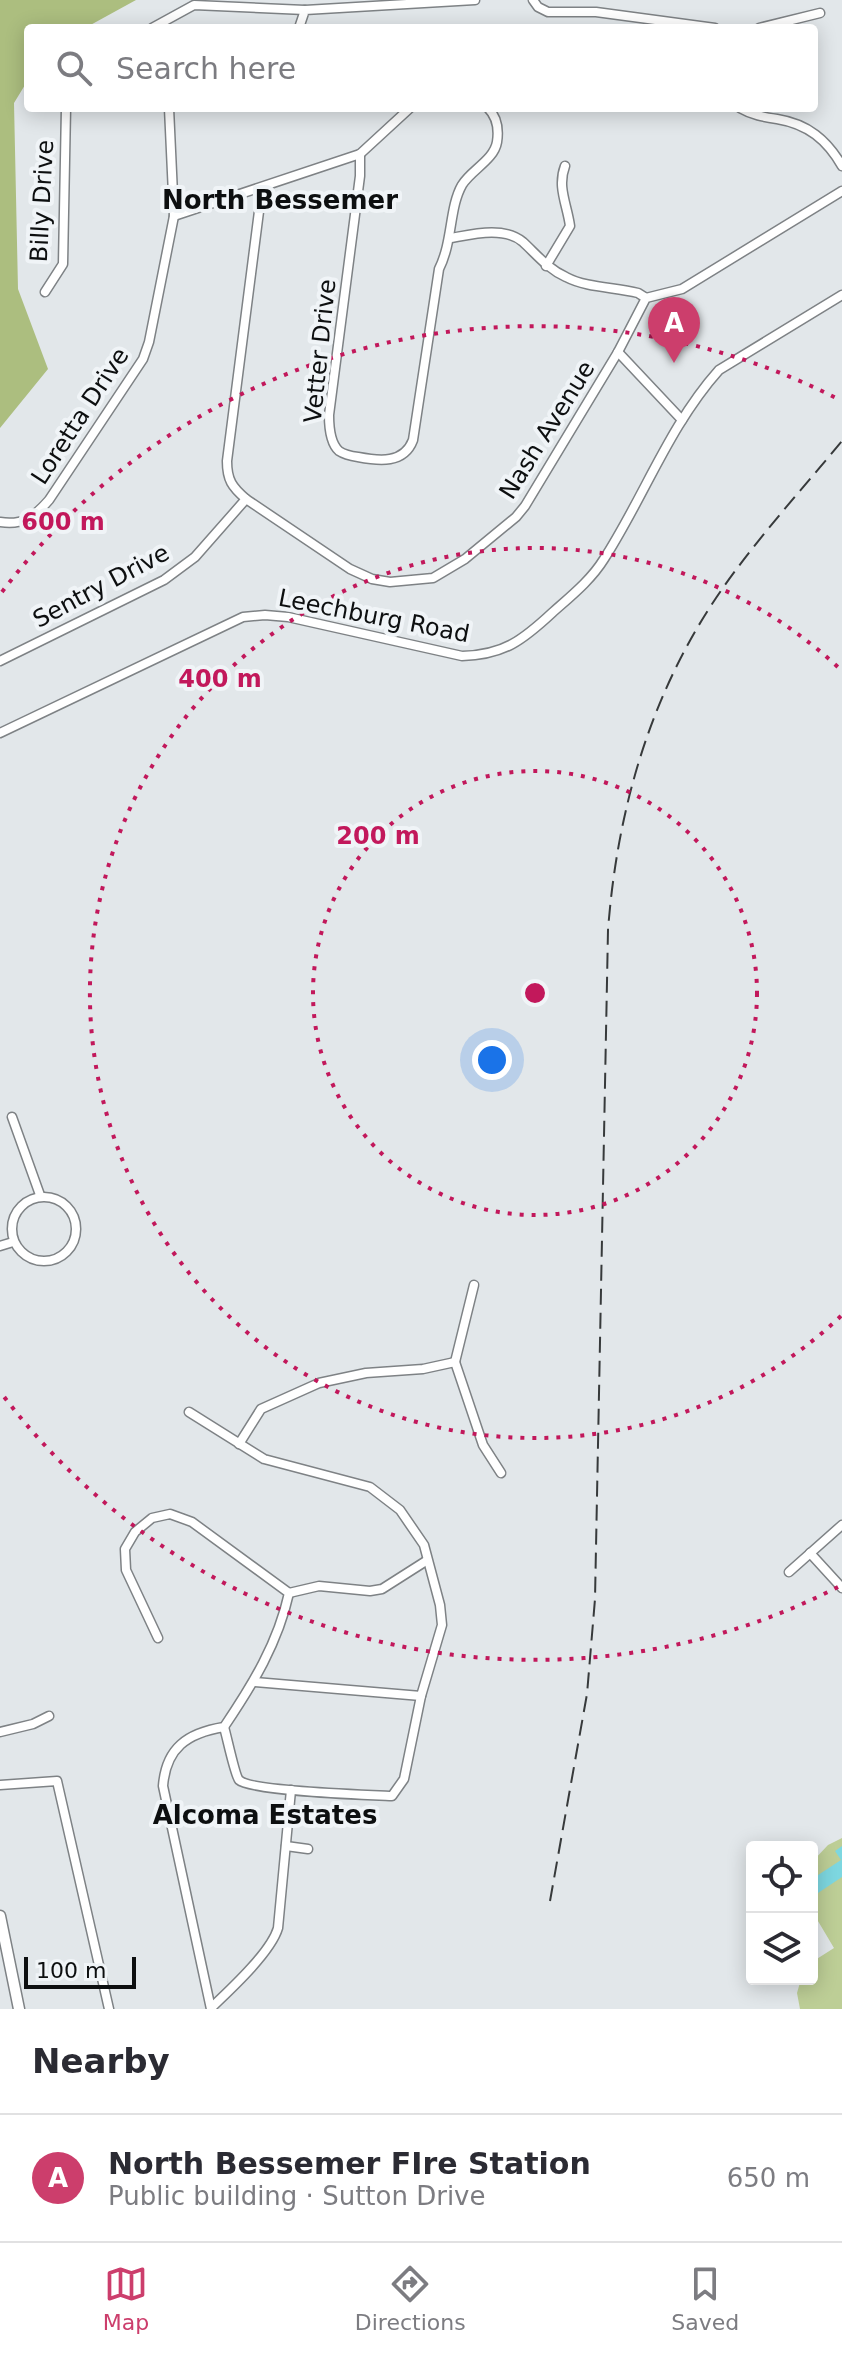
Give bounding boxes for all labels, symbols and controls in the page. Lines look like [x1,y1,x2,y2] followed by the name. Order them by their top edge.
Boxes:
[24,24,818,112] search box
[52,46,96,90] icon: search
[116,51,296,86] text: Search here
[25,139,59,263] street label: Billy Drive
[162,185,398,215] district label: North Bessemer
[299,278,341,424] street label: Vetter Drive
[648,297,700,363] pin: A
[26,343,134,489] street label: Loretta Drive
[493,356,601,504] street label: Nash Avenue
[21,508,105,536] text: 600 m
[28,538,174,634] street label: Sentry Drive
[276,584,472,648] street label: Leechburg Road
[178,665,262,693] text: 400 m
[336,822,420,850] text: 200 m
[521,979,549,1007] centre of rings
[472,1040,512,1080] your location
[153,1800,377,1830] district label: Alcoma Estates
[746,1841,818,1985] map controls
[746,1841,818,1913] button: locate
[746,1913,818,1985] button: layers
[24,1953,136,1989] scale bar
[36,1958,106,1983] text: 100 m
[32,2041,170,2081] text: Nearby
[108,2146,591,2181] text: North Bessemer FIre Station
[48,2163,68,2193] text: A
[727,2163,810,2193] text: 650 m
[108,2181,485,2211] text: Public building · Sutton Drive
[103,2262,149,2335] tab: Map
[355,2262,466,2335] tab: Directions
[671,2262,739,2335] tab: Saved

